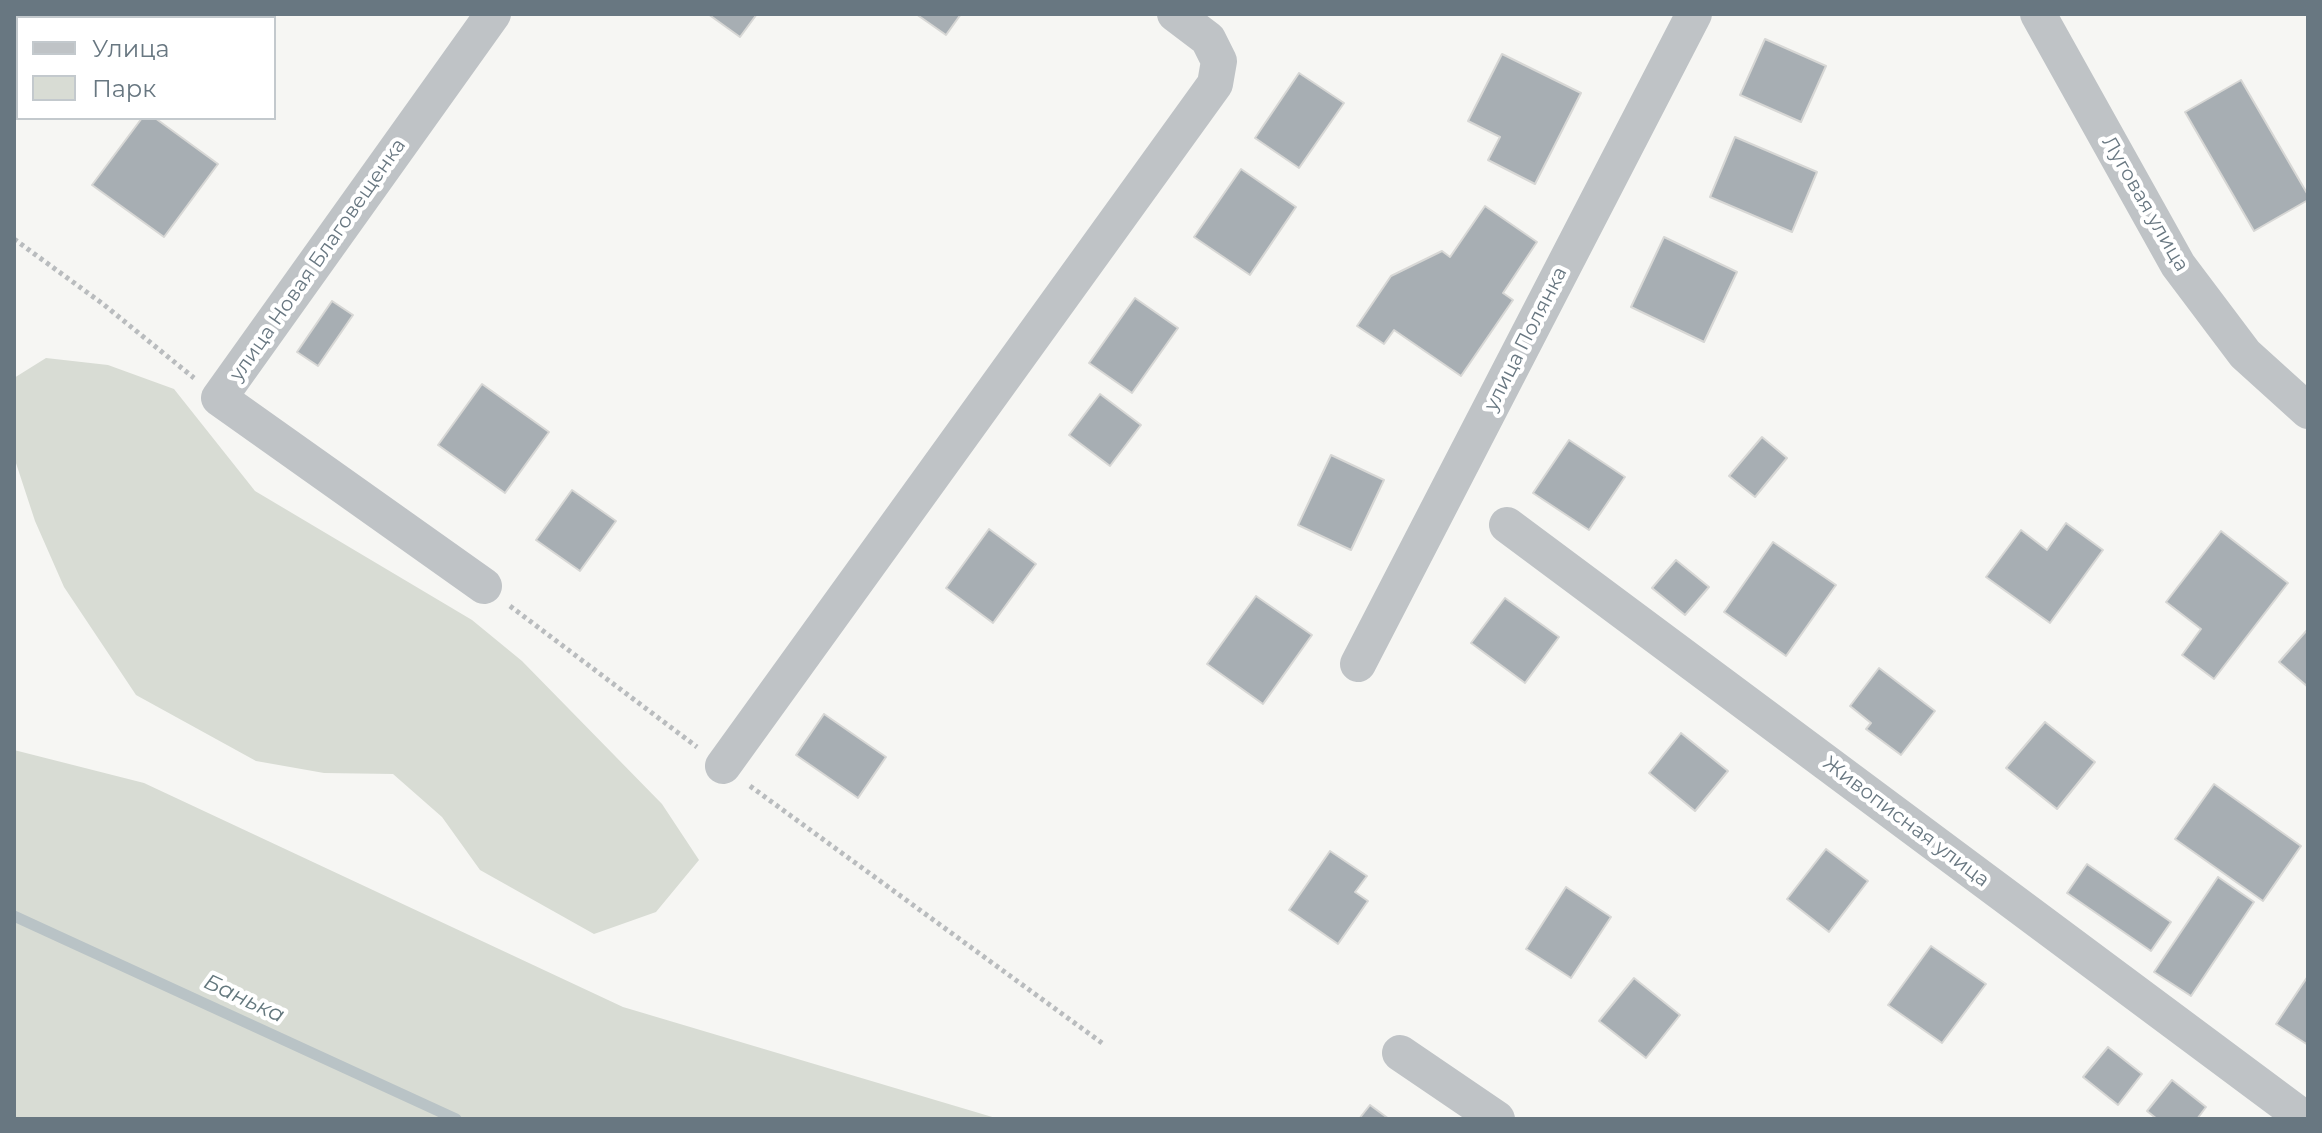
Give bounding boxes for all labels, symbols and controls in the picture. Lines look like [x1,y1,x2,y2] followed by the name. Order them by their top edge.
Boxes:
[16,16,276,120] legend
[92,34,170,63] text: Улица
[92,74,156,103] text: Парк
[2097,132,2193,276] street label: Луговая улица
[225,134,411,386] street label: улица Новая Благовещенка
[1479,263,1573,415] street label: улица Полянка
[1818,752,1994,892] street label: Живописная улица
[199,969,289,1029] water label: Банька

